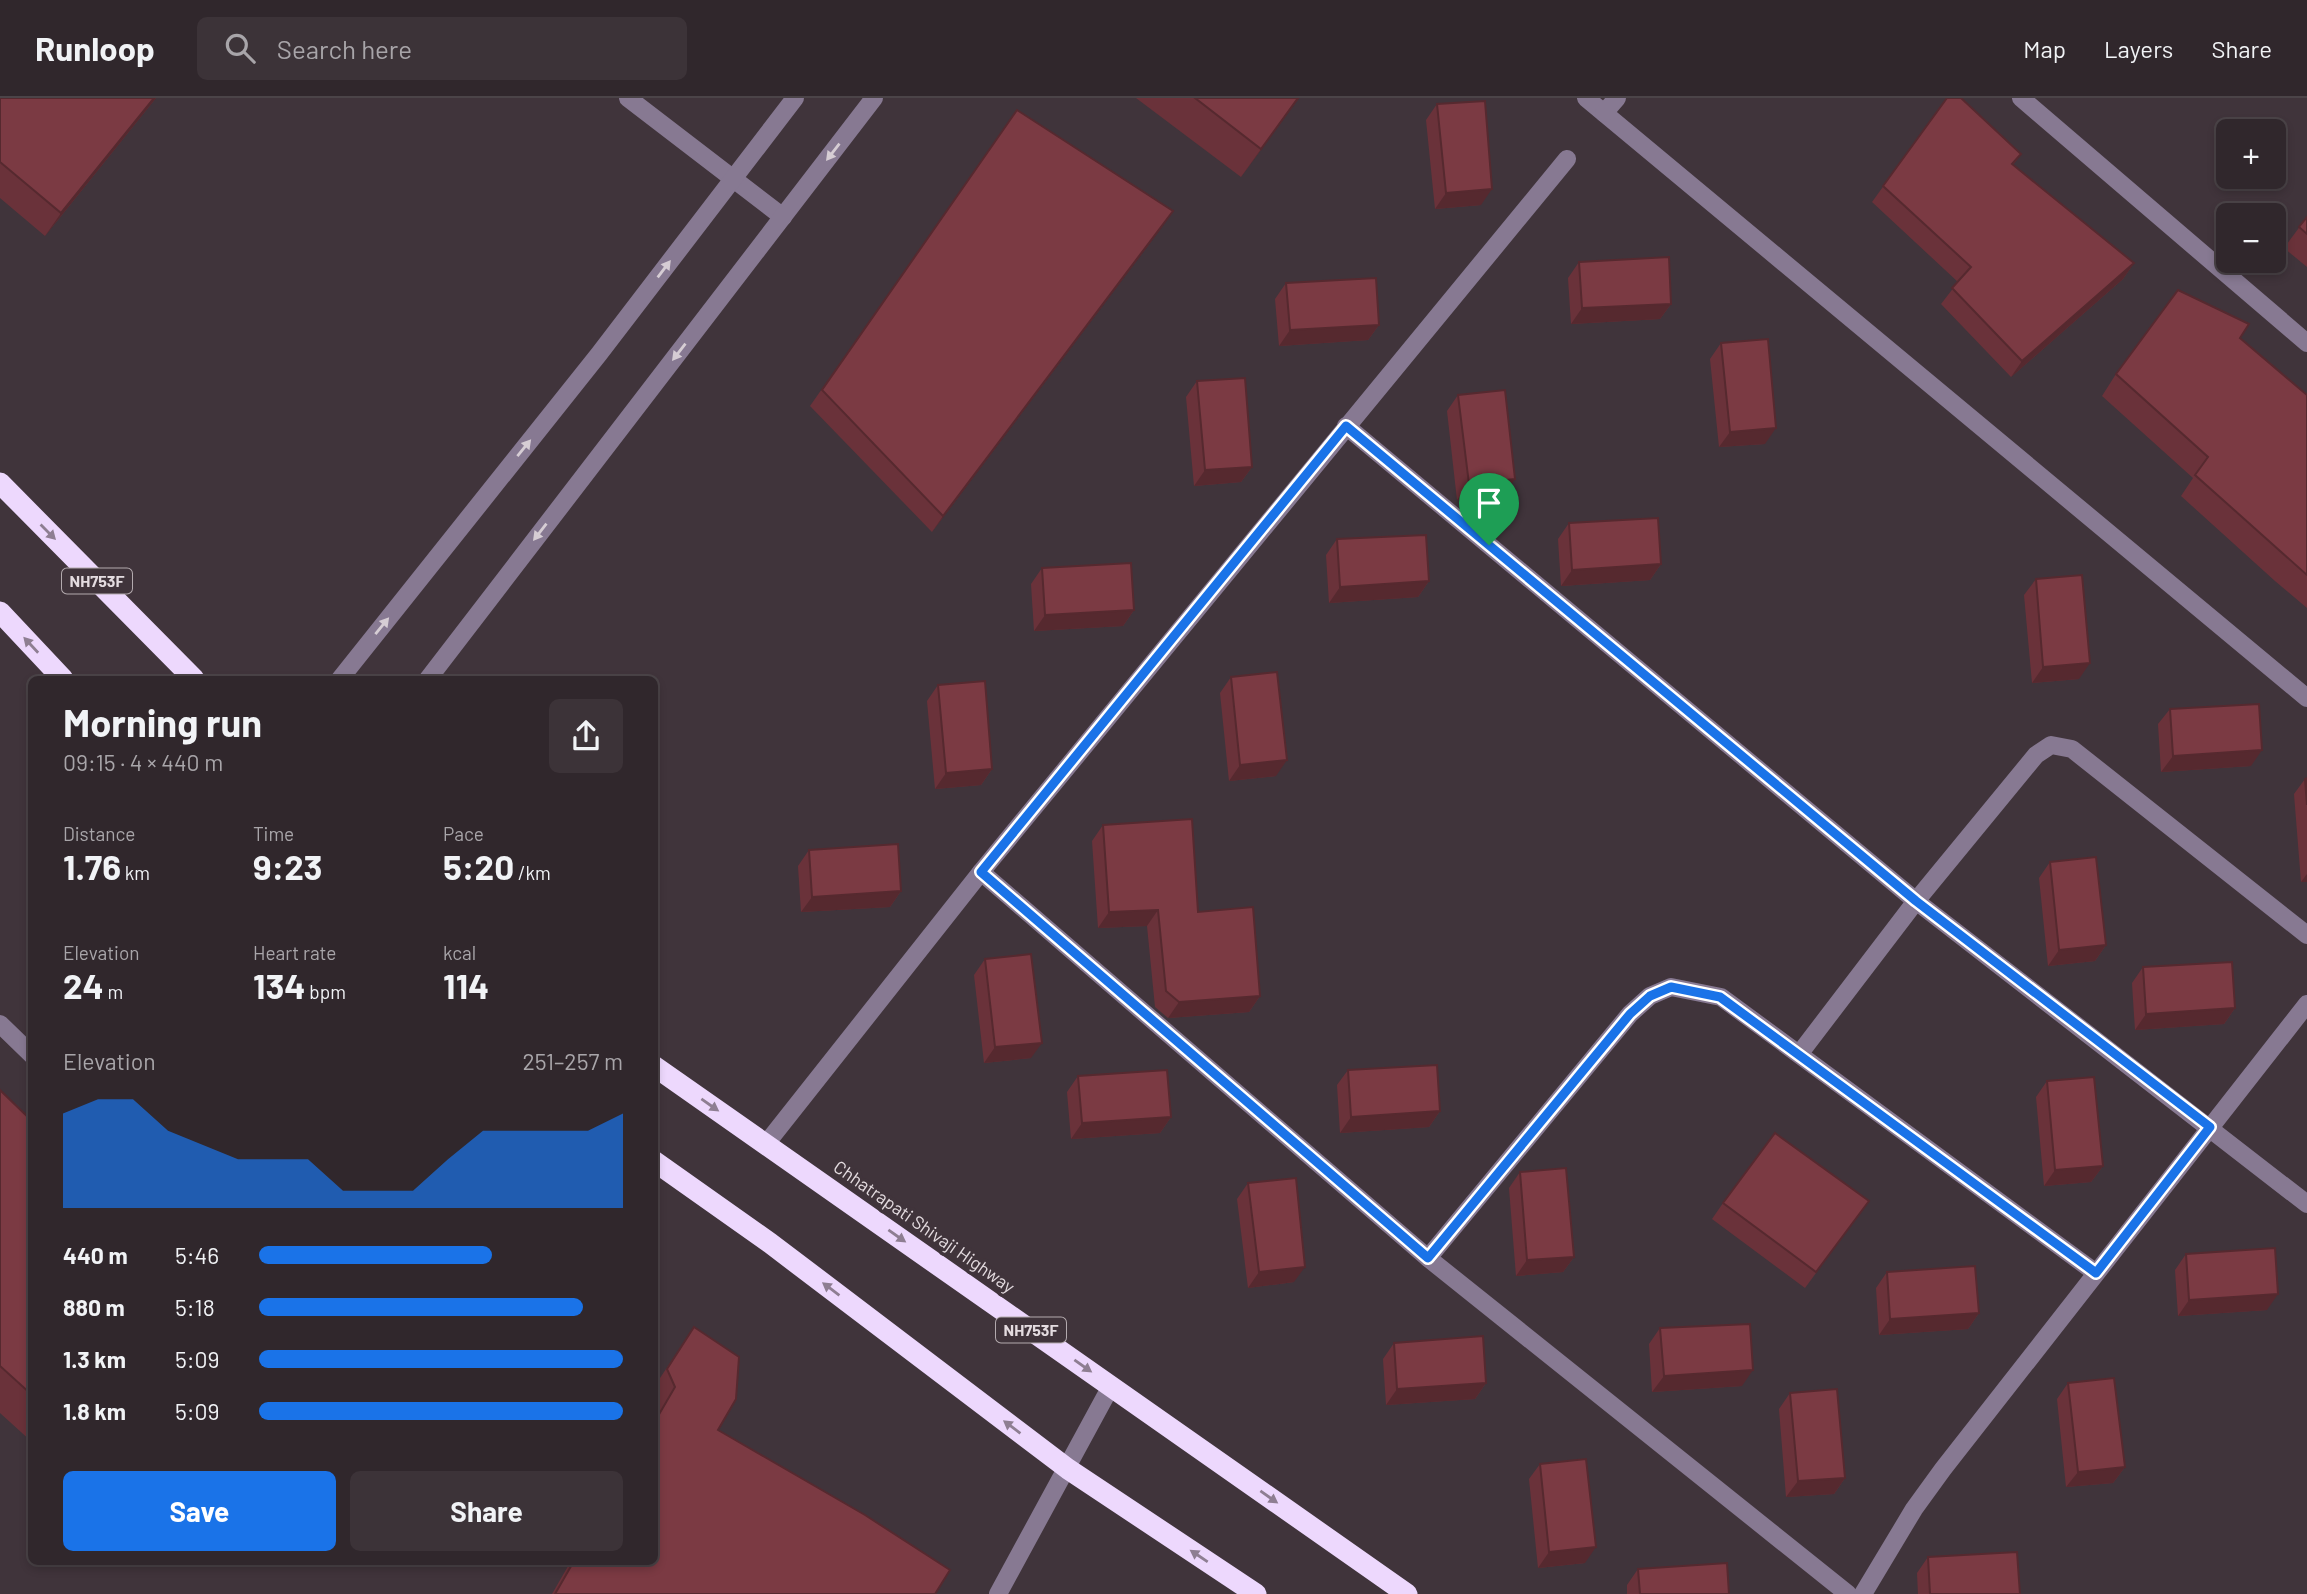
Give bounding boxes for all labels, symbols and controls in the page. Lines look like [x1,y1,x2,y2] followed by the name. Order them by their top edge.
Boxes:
[197,17,687,80] search box
[35,28,155,68] text: Runloop
[221,29,259,67] icon: search
[277,33,412,64] text: Search here
[2023,34,2066,63] text: Map
[2104,34,2173,63] text: Layers
[2211,34,2272,63] text: Share
[2216,119,2286,273] map controls
[2216,119,2286,189] button: +
[826,143,840,161] one-way arrow
[2216,203,2286,273] button: −
[657,260,671,278] one-way arrow
[672,343,686,361] one-way arrow
[517,440,532,458] one-way arrow
[1459,473,1519,545] pin
[1470,484,1508,522] icon: arrive
[39,523,56,539] one-way arrow
[534,523,548,541] one-way arrow
[62,568,132,594] road number: NH753F
[375,617,390,635] one-way arrow
[24,637,40,654] one-way arrow
[63,699,262,745] text: Morning run
[549,699,623,773] button: share
[63,748,223,776] text: 09:15 · 4 × 440 m
[63,822,135,845] text: Distance
[253,822,294,845] text: Time
[443,822,484,845] text: Pace
[63,845,121,887] text: 1.76
[253,845,322,887] text: 9:23
[443,845,514,887] text: 5:20
[121,861,150,884] text: km
[514,861,551,884] text: /km
[63,941,140,964] text: Elevation
[253,941,336,964] text: Heart rate
[443,941,476,964] text: kcal
[63,964,104,1006] text: 24
[253,964,305,1006] text: 134
[443,964,489,1006] text: 114
[104,980,123,1003] text: m
[305,980,346,1003] text: bpm
[63,1047,156,1075] text: Elevation
[522,1047,623,1075] text: 251–257 m
[701,1098,719,1112] one-way arrow
[830,1155,1019,1297] street label: Chhatrapati Shivaji Highway
[888,1229,906,1243] one-way arrow
[63,1241,128,1269] text: 440 m
[175,1241,219,1269] text: 5:46
[822,1283,840,1297] one-way arrow
[63,1293,125,1321] text: 880 m
[175,1293,215,1321] text: 5:18
[996,1318,1066,1342] road number: NH753F
[63,1345,126,1373] text: 1.3 km
[175,1345,220,1373] text: 5:09
[1074,1359,1092,1373] one-way arrow
[63,1397,126,1425] text: 1.8 km
[175,1397,220,1425] text: 5:09
[1004,1419,1022,1434] one-way arrow
[63,1471,336,1551] button: Save
[350,1471,623,1551] button: Share
[1260,1490,1278,1504] one-way arrow
[1190,1549,1208,1563] one-way arrow

